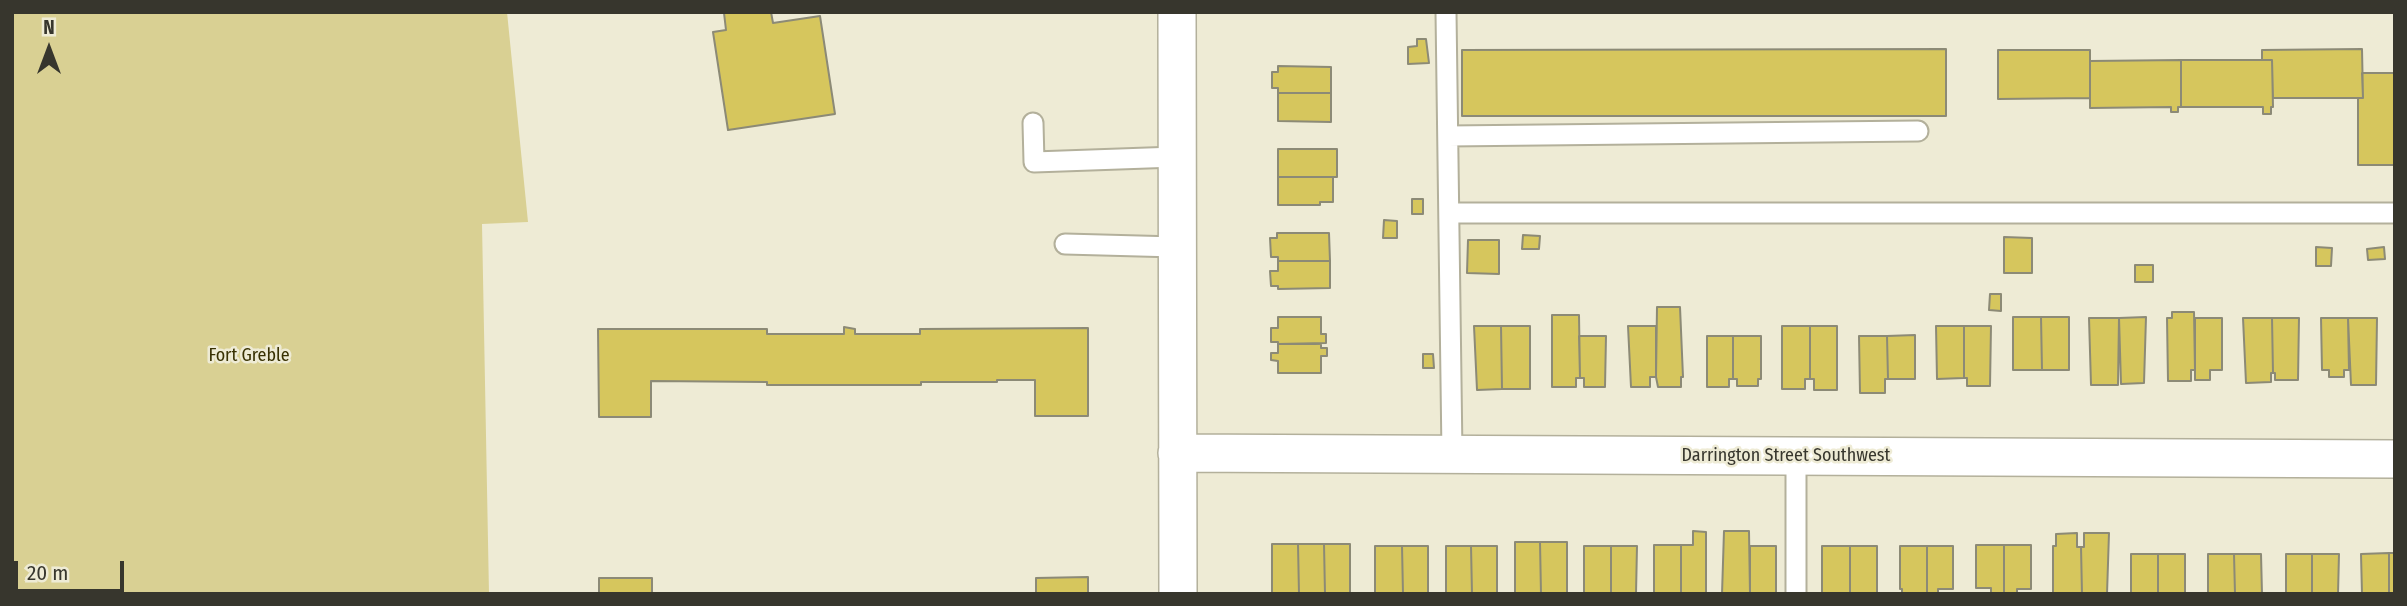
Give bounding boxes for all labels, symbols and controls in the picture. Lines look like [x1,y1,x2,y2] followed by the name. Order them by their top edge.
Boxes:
[14,14,84,84] north arrow
[43,16,55,39] text: N
[208,345,290,367] park label: Fort Greble
[1682,445,1890,467] street label: Darrington Street Southwest
[18,546,128,590] scale bar
[27,560,68,586] text: 20 m

